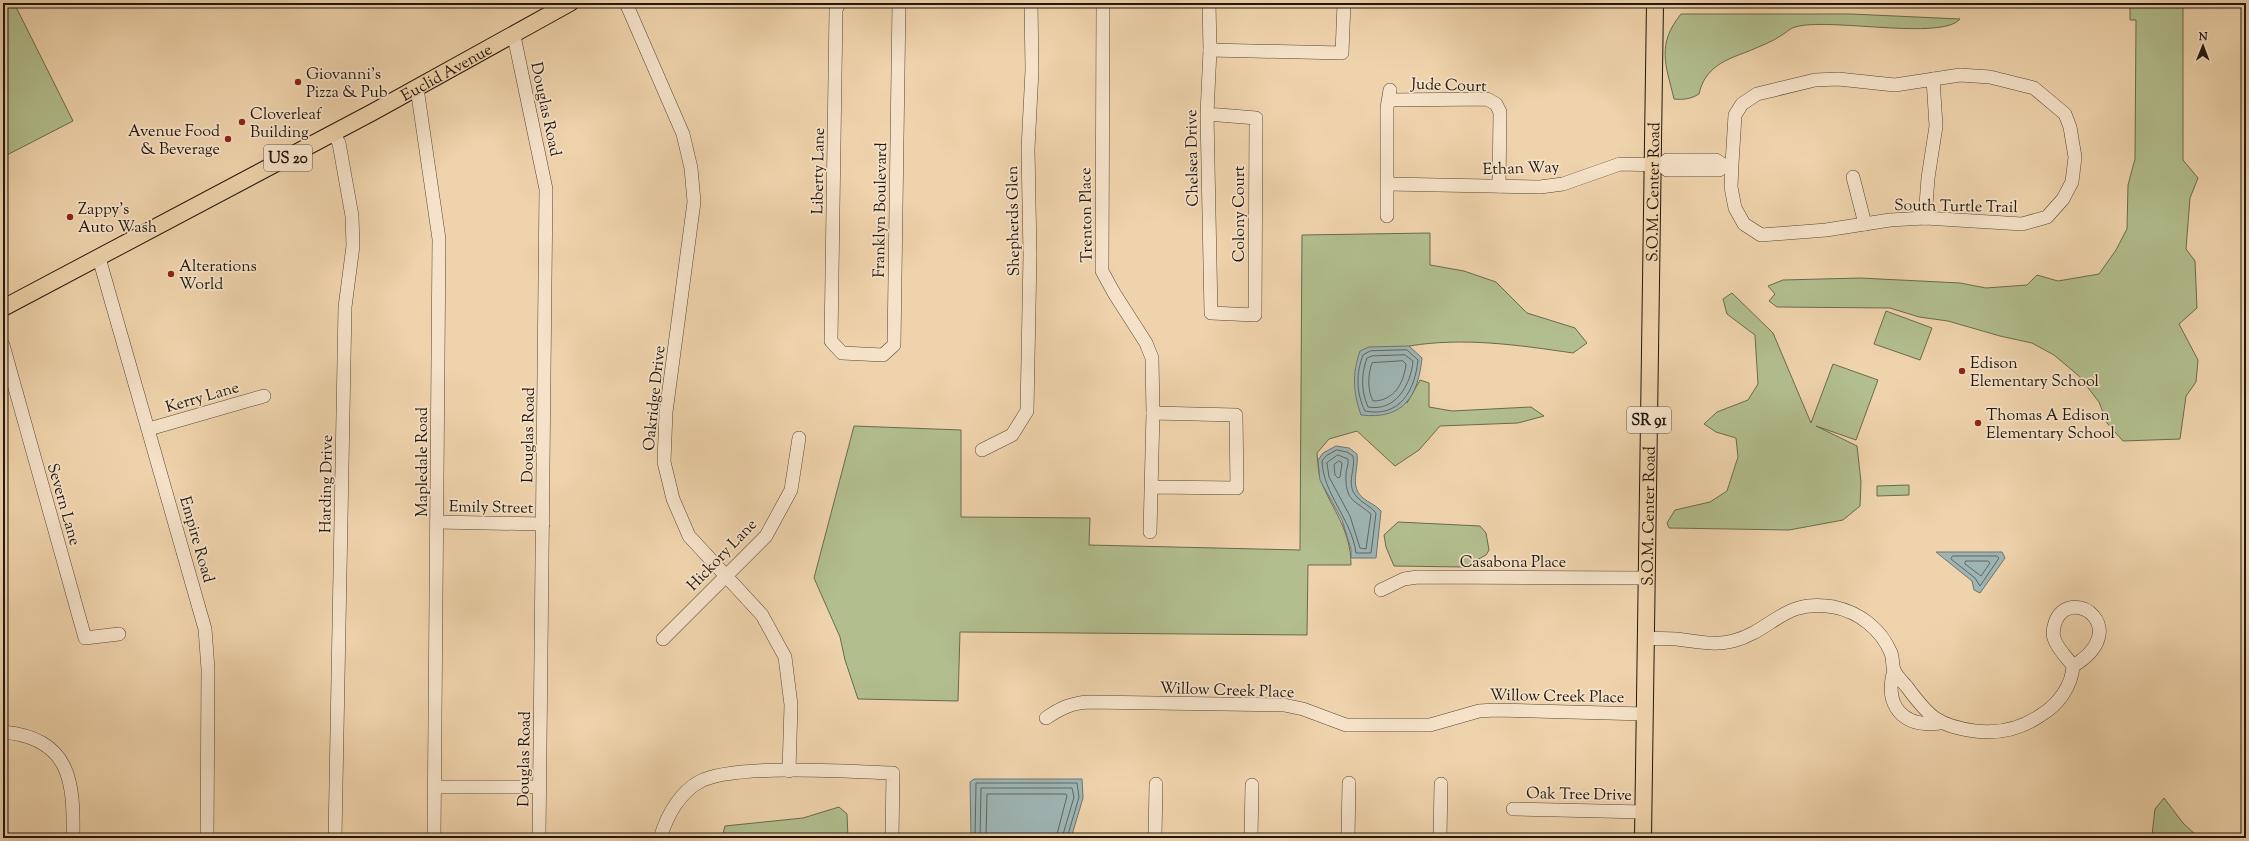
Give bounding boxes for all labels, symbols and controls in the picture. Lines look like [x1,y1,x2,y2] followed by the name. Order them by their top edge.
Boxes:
[2183,26,2223,66] north arrow
[2198,29,2208,45] text: N
[397,39,497,108] street label: Euclid Avenue
[523,60,566,159] street label: Douglas Road
[306,64,388,105] place label: Giovanni's Pizza & Pub
[1410,74,1488,99] street label: Jude Court
[293,77,303,87] marker: Giovanni's Pizza & Pub
[250,104,323,145] place label: Cloverleaf Building
[1181,109,1206,207] street label: Chelsea Drive
[237,117,247,127] marker: Cloverleaf Building
[128,121,220,162] place label: Avenue Food & Beverage
[1642,122,1667,262] street label: S.O.M. Center Road
[807,127,832,215] street label: Liberty Lane
[223,134,233,144] marker: Avenue Food & Beverage
[869,142,894,278] street label: Franklyn Boulevard
[264,145,312,171] road number: US 20
[1482,157,1560,182] street label: Ethan Way
[1002,165,1027,276] street label: Shepherds Glen
[1229,165,1252,262] street label: Colony Court
[1075,167,1100,263] street label: Trenton Place
[1894,195,2019,220] street label: South Turtle Trail
[78,199,158,240] place label: Zappy's Auto Wash
[65,212,75,222] marker: Zappy's Auto Wash
[179,256,257,297] place label: Alterations World
[166,269,176,279] marker: Alterations World
[639,344,672,452] street label: Oakridge Drive
[1970,353,2100,394] place label: Edison Elementary School
[1957,366,1967,376] marker: Edison Elementary School
[163,377,242,420] street label: Kerry Lane
[517,387,542,483] street label: Douglas Road
[1986,405,2116,446] place label: Thomas A Edison Elementary School
[412,407,435,517] street label: Mapledale Road
[1627,407,1671,433] road number: SR 91
[1973,418,1983,428] marker: Thomas A Edison Elementary School
[315,435,340,533] street label: Harding Drive
[1638,446,1663,586] street label: S.O.M. Center Road
[40,461,85,549] street label: Severn Lane
[172,494,219,586] street label: Empire Road
[449,496,534,521] street label: Emily Street
[682,514,763,597] street label: Hickory Lane
[1460,552,1566,575] street label: Casabona Place
[1159,678,1295,705] street label: Willow Creek Place
[1489,685,1625,710] street label: Willow Creek Place
[513,711,538,807] street label: Douglas Road
[1526,783,1632,808] street label: Oak Tree Drive

